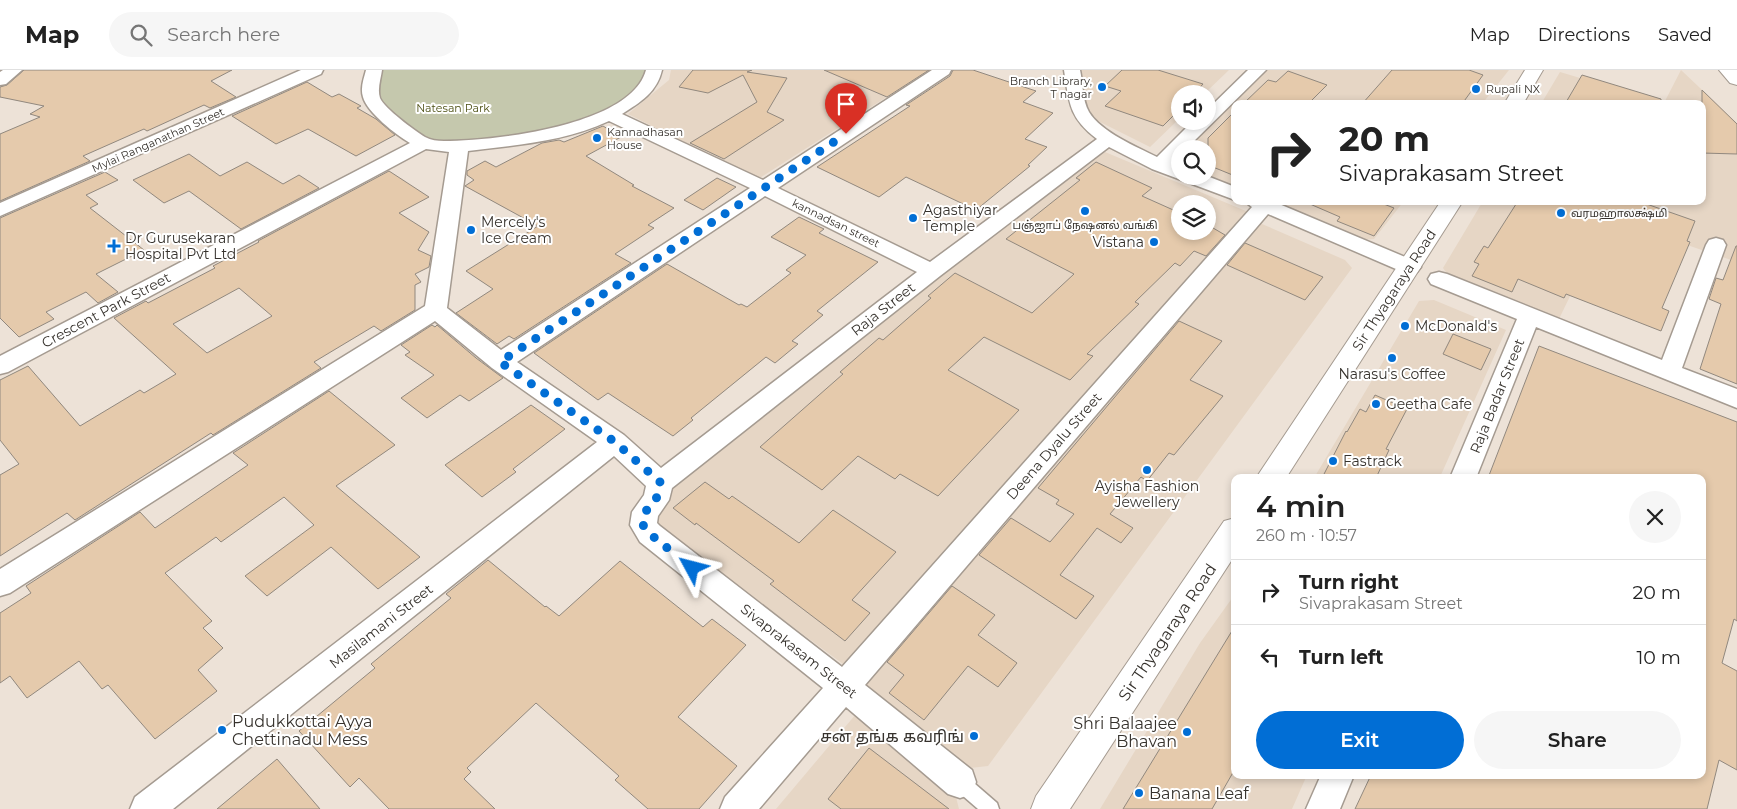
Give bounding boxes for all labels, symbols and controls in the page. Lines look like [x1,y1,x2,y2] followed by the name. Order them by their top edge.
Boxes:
[109,12,459,57] search box
[25,20,79,49] text: Map
[127,21,155,49] icon: search
[167,23,280,46] text: Search here
[1470,24,1510,46] text: Map
[1538,24,1630,46] text: Directions
[1658,24,1712,46] text: Saved
[1010,74,1092,101] place label: Branch Library, T nagar
[1096,81,1108,93] marker: Branch Library, T nagar
[1486,82,1541,96] place label: Rupali NX
[825,83,867,134] pin
[1470,83,1482,95] marker: Rupali NX
[1171,85,1216,240] map controls
[1171,85,1216,130] button: sound
[832,90,860,118] icon: arrive
[416,101,490,115] park label: Natesan Park
[90,104,227,176] street label: Mylai Ranganathan Street
[1339,117,1430,160] text: 20 m
[1256,120,1321,185] icon: right
[607,125,683,152] place label: Kannadhasan House
[591,132,603,144] marker: Kannadhasan House
[1171,140,1216,185] button: search
[1339,160,1564,187] text: Sivaprakasam Street
[1171,195,1216,240] button: layers
[790,196,883,251] street label: kannadsan street
[923,201,998,235] place label: Agasthiyar Temple
[1079,205,1091,217] marker: பஞ்ஐாப் நேஷனல் வங்கி
[1571,206,1667,221] place label: வரமஹாலக்ஷ்மி
[1555,207,1567,219] marker: வரமஹாலக்ஷ்மி
[907,212,919,224] marker: Agasthiyar Temple
[481,213,552,247] place label: Mercely's Ice Cream
[1012,218,1158,233] place label: பஞ்ஐாப் நேஷனல் வங்கி
[465,224,477,236] marker: Mercely's Ice Cream
[1348,226,1440,354] street label: Sir Thyagaraya Road
[125,229,236,263] place label: Dr Gurusekaran Hospital Pvt Ltd
[1092,233,1144,251] place label: Vistana
[1148,236,1160,248] marker: Vistana
[107,239,121,253] marker: Dr Gurusekaran Hospital Pvt Ltd
[38,268,174,352] street label: Crescent Park Street
[847,278,919,340] street label: Raja Street
[1415,317,1497,335] place label: McDonald's
[1399,320,1411,332] marker: McDonald's
[1466,336,1528,456] street label: Raja Badar Street
[1386,352,1398,364] marker: Narasu's Coffee
[1338,365,1446,383] place label: Narasu's Coffee
[1003,388,1106,503] street label: Deena Dyalu Street
[1386,395,1472,413] place label: Geetha Cafe
[1370,398,1382,410] marker: Geetha Cafe
[1343,452,1402,470] place label: Fastrack
[1327,455,1339,467] marker: Fastrack
[1141,464,1153,476] marker: Ayisha Fashion Jewellery
[1095,477,1199,511] place label: Ayisha Fashion Jewellery
[1256,488,1345,525] text: 4 min
[1629,491,1681,543] button: close
[1256,526,1357,545] text: 260 m · 10:57
[665,541,717,593] position arrow
[1114,560,1220,704] street label: Sir Thyagaraya Road
[1299,571,1399,594] text: Turn right
[1256,578,1284,606] icon: right
[326,580,437,672] street label: Masilamani Street
[1633,581,1681,604] text: 20 m
[1299,594,1463,613] text: Sivaprakasam Street
[737,600,861,702] street label: Sivaprakasam Street
[1256,643,1284,671] icon: left
[1299,646,1384,669] text: Turn left
[1636,646,1681,669] text: 10 m
[1256,711,1464,769] button: Exit
[1474,711,1681,769] button: Share
[232,712,373,749] place label: Pudukkottai Ayya Chettinadu Mess
[1073,714,1177,751] place label: Shri Balaajee Bhavan
[216,724,228,736] marker: Pudukkottai Ayya Chettinadu Mess
[1181,726,1193,738] marker: Shri Balaajee Bhavan
[820,727,964,747] place label: சன் தங்க கவரிங்
[968,730,980,742] marker: சன் தங்க கவரிங்
[1149,784,1249,803] place label: Banana Leaf
[1133,787,1145,799] marker: Banana Leaf

